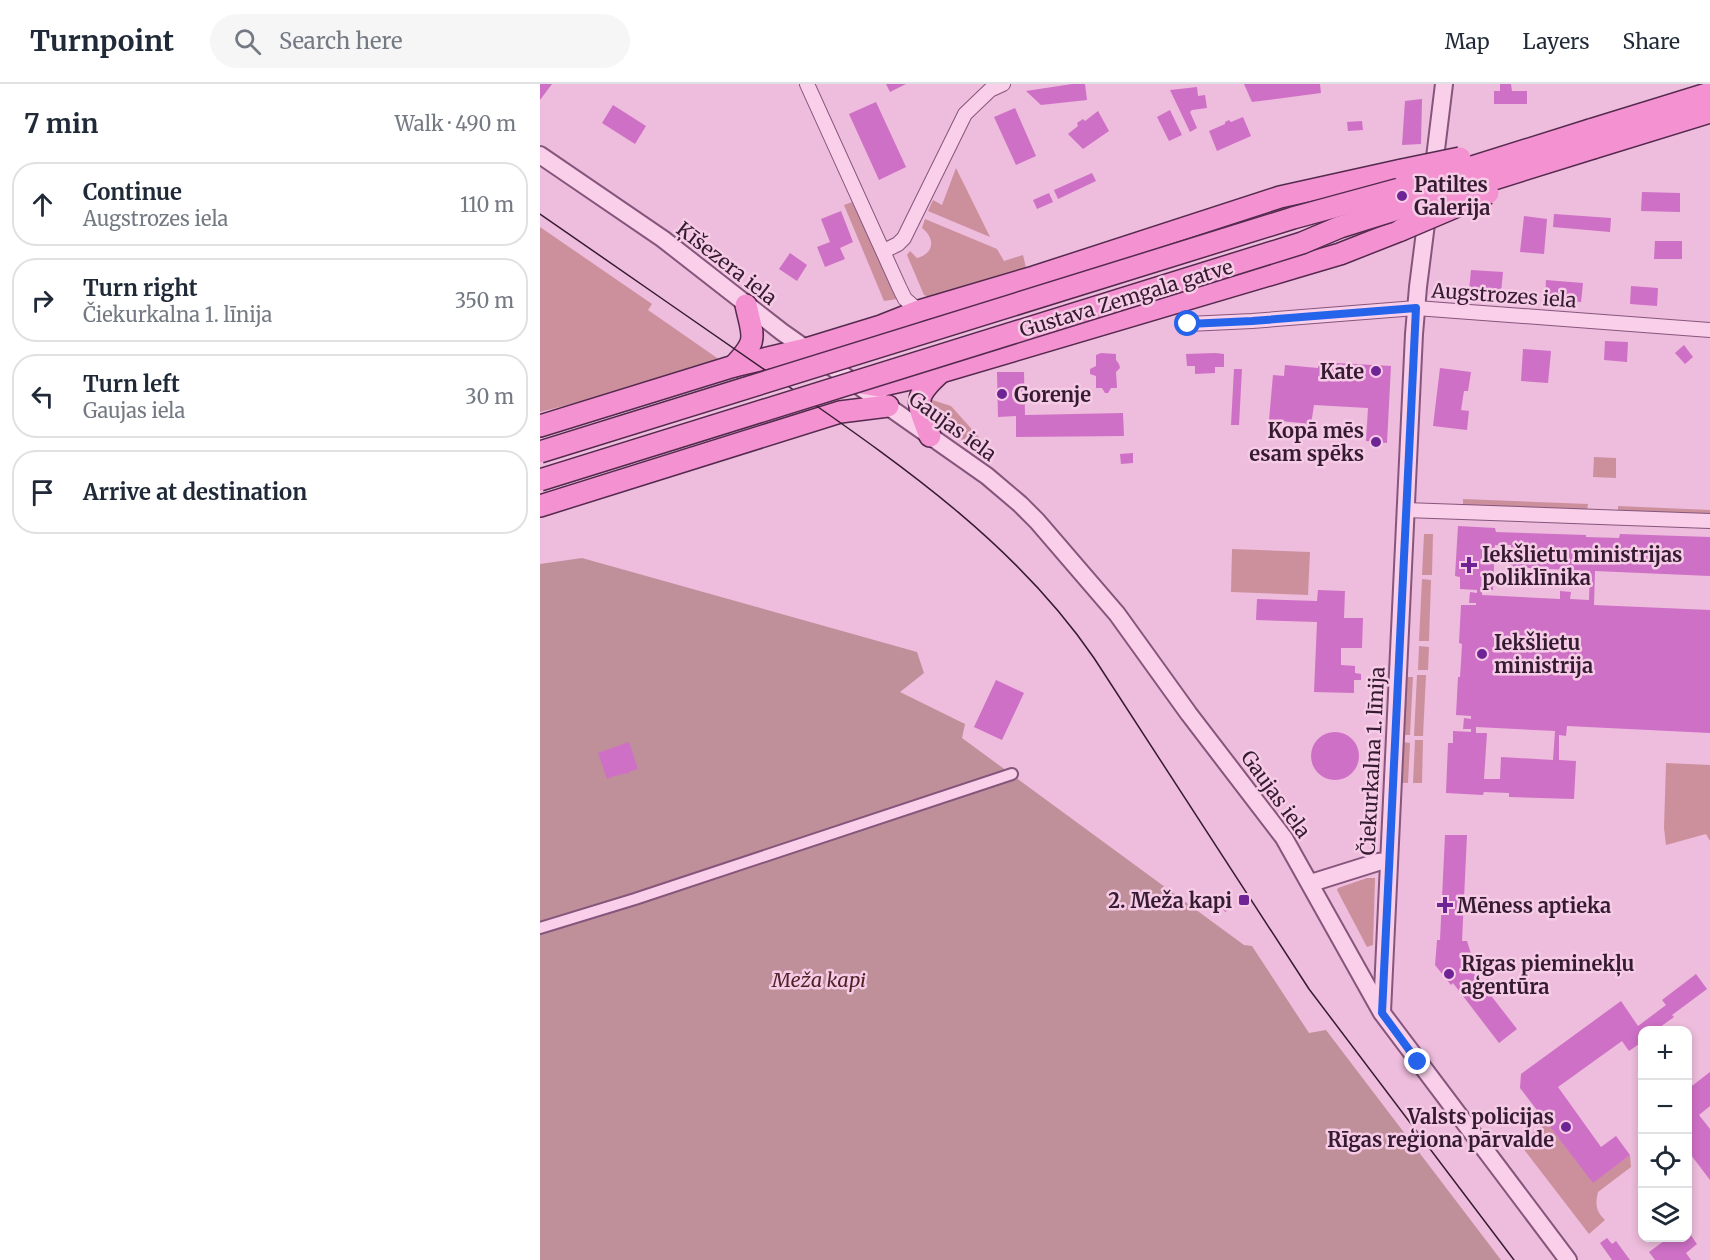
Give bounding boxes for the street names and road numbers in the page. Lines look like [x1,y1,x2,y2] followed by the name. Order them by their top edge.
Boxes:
[671,216,783,311] street label: Ķīšezera iela
[1016,254,1236,342] street label: Gustava Zemgala gatve
[1430,277,1578,313] street label: Augstrozes iela
[904,386,1002,466] street label: Gaujas iela
[1354,666,1389,856] street label: Čiekurkalna 1. līnija
[1236,745,1316,843] street label: Gaujas iela

